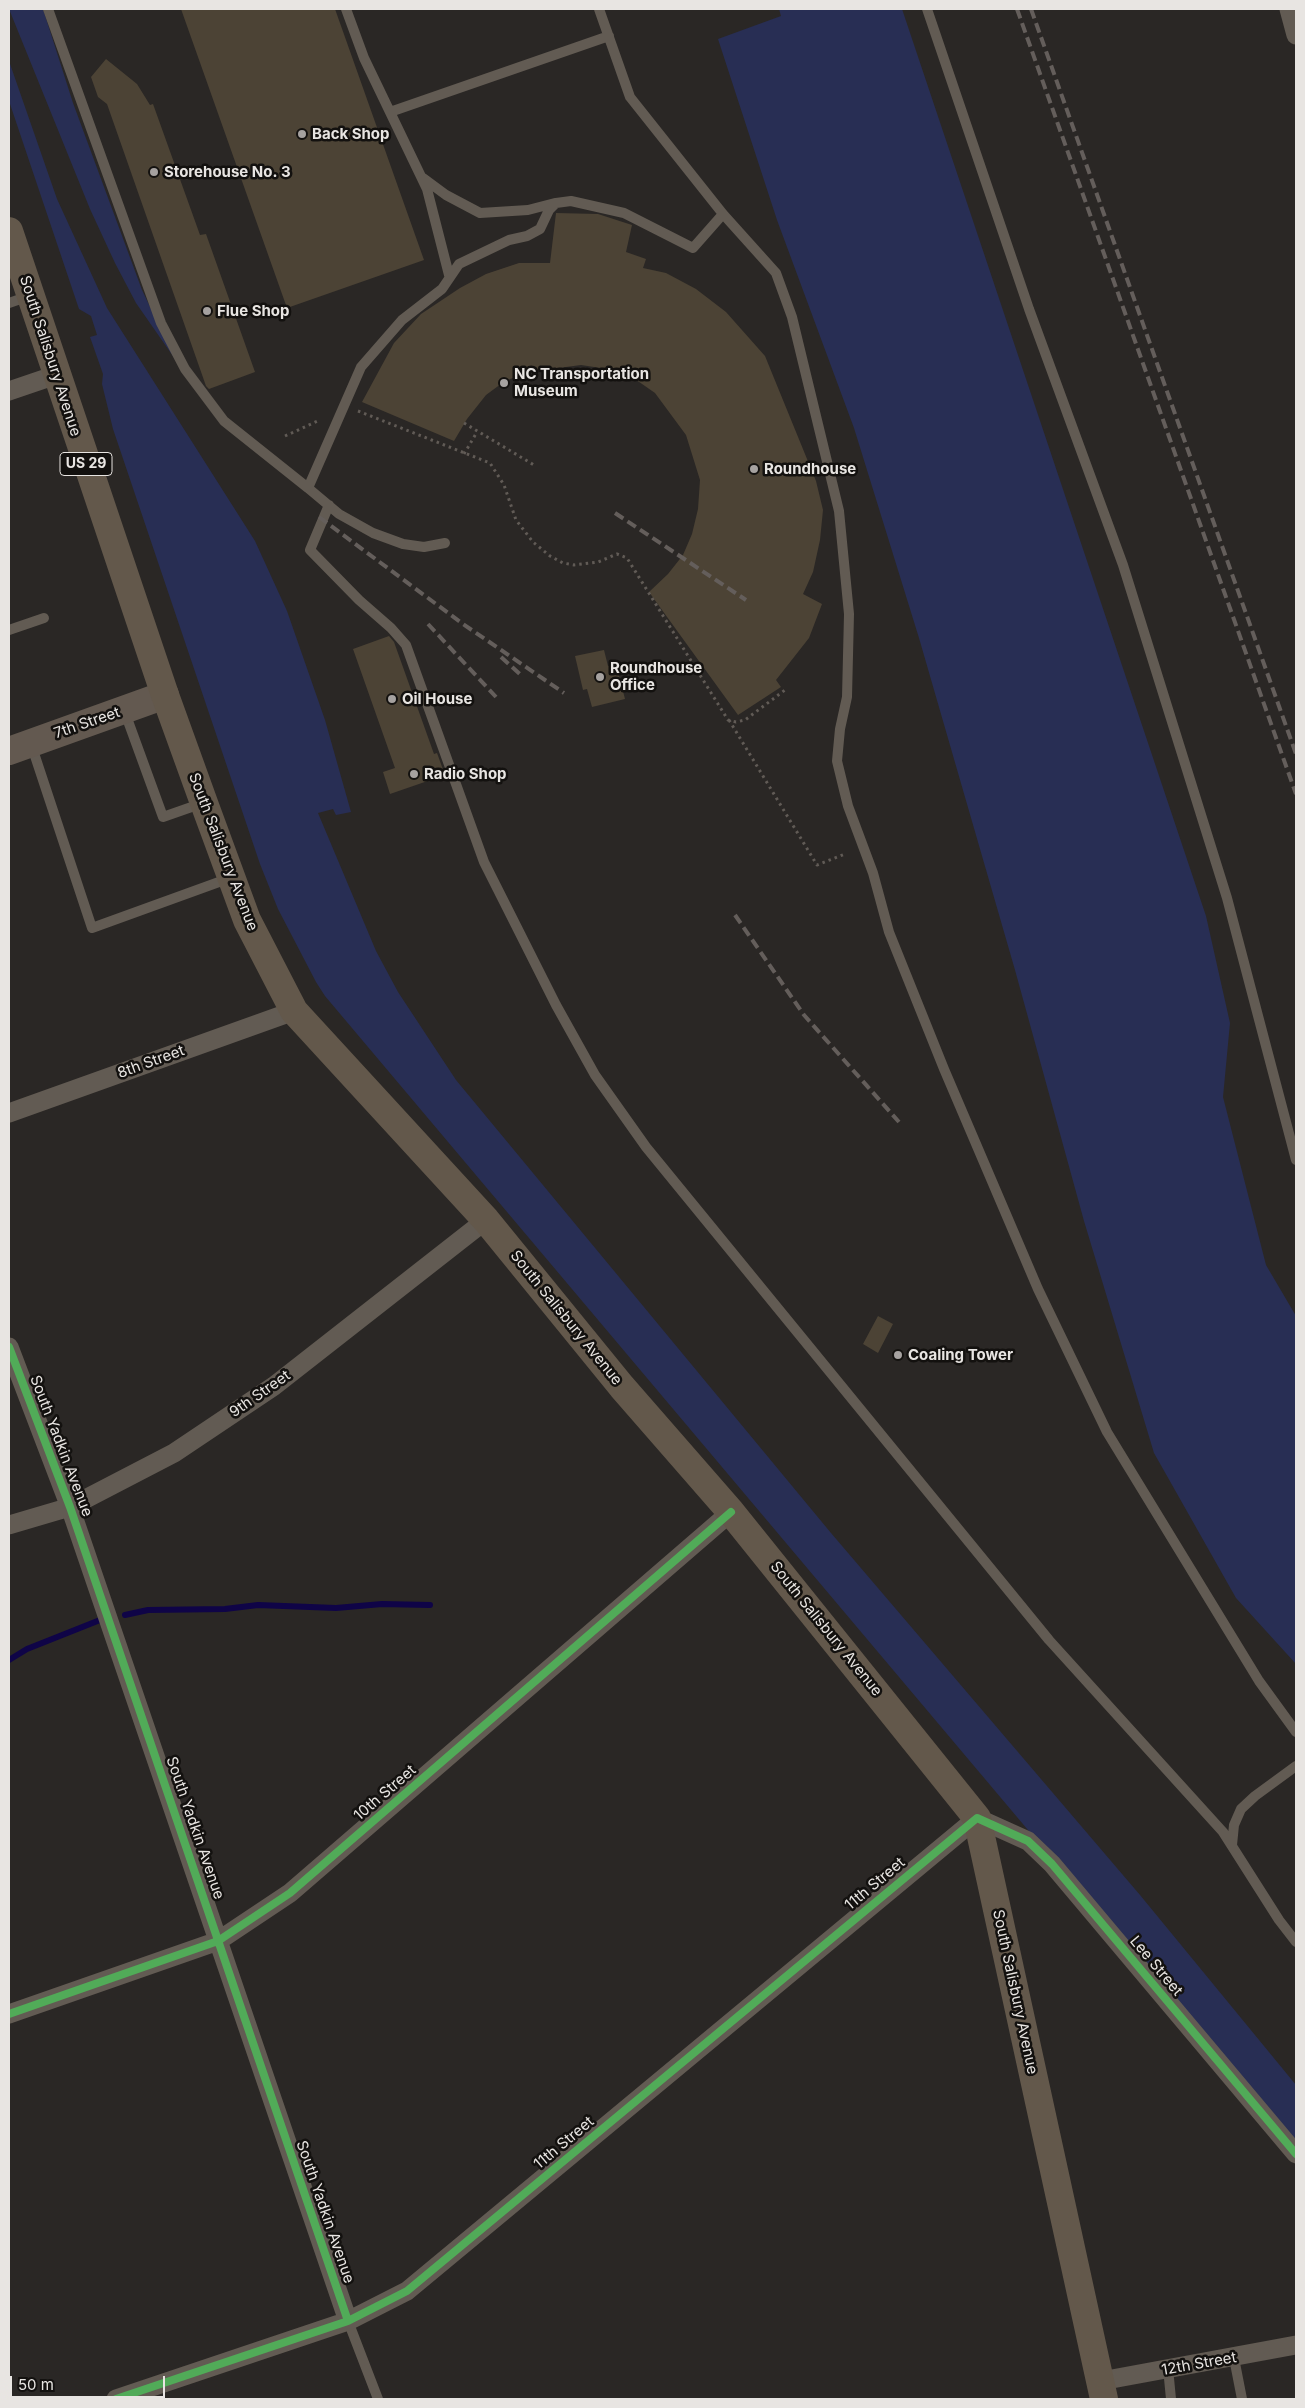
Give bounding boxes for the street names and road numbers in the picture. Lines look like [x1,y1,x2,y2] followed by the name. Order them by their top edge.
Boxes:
[15,273,85,439] street label: South Salisbury Avenue
[60,452,112,476] road number: US 29
[52,703,122,743] street label: 7th Street
[184,770,262,934] street label: South Salisbury Avenue
[115,1042,187,1082] street label: 8th Street
[506,1247,626,1389] street label: South Salisbury Avenue
[226,1367,294,1421] street label: 9th Street
[26,1373,96,1519] street label: South Yadkin Avenue
[766,1558,886,1700] street label: South Salisbury Avenue
[162,1754,228,1902] street label: South Yadkin Avenue
[350,1761,420,1825] street label: 10th Street
[841,1854,909,1914] street label: 11th Street
[989,1908,1041,2076] street label: South Salisbury Avenue
[1126,1932,1186,2000] street label: Lee Street
[530,2113,598,2173] street label: 11th Street
[292,2138,358,2286] street label: South Yadkin Avenue
[1160,2349,1238,2379] street label: 12th Street

